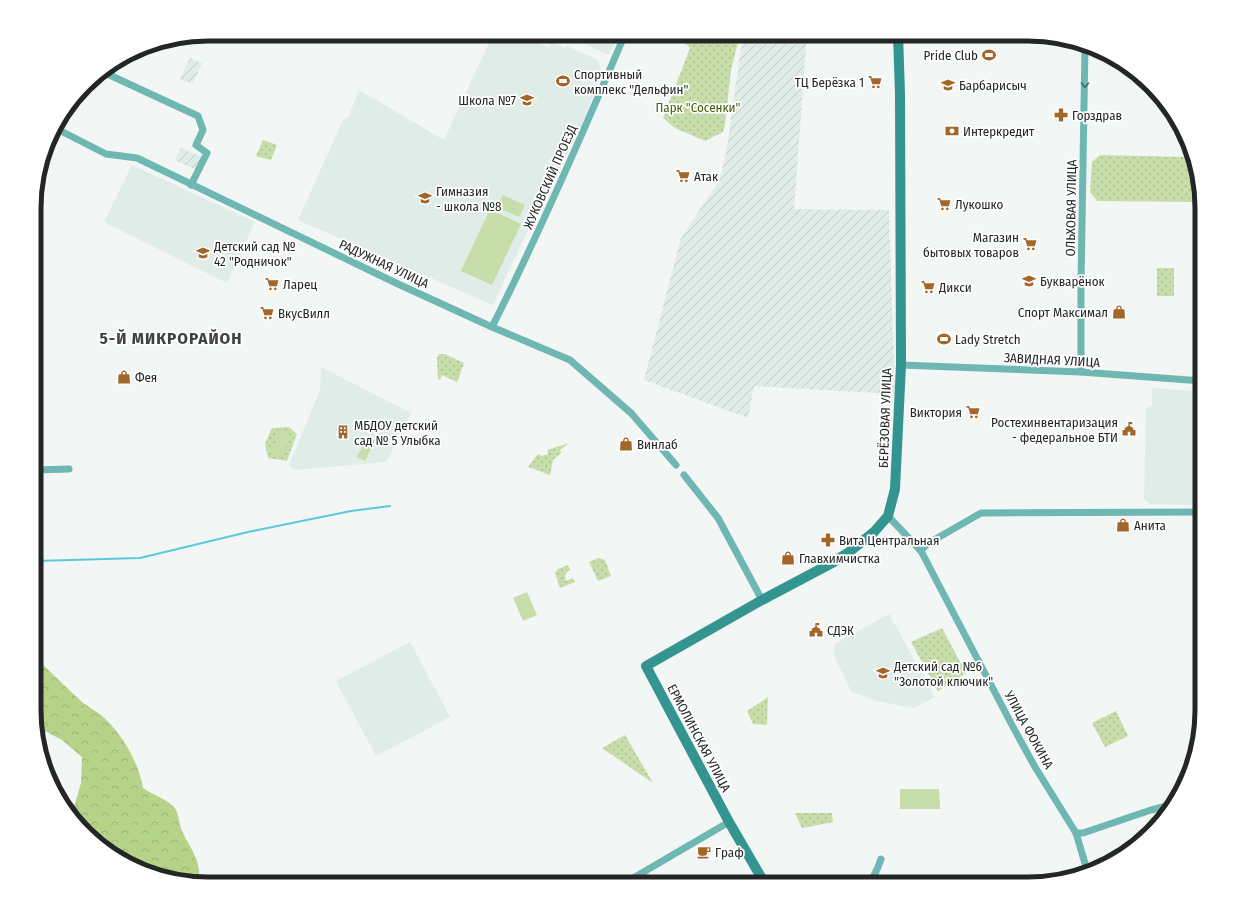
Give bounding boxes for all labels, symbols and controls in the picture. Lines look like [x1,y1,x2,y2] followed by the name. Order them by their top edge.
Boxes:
[981,47,997,63] sports icon: Pride Club
[924,48,978,63] place label: Pride Club
[574,67,688,97] place label: Спортивный комплекс "Дельфин"
[555,73,571,89] sports icon: Спортивный комплекс "Дельфин"
[867,74,883,90] supermarket icon: ТЦ Берёзка 1
[795,75,864,90] place label: ТЦ Берёзка 1
[940,77,956,93] school or university icon: Барбарисыч
[959,78,1027,93] place label: Барбарисыч
[1081,82,1089,88] one-way arrow
[519,92,535,108] school or university icon: Школа №7
[458,93,516,108] place label: Школа №7
[655,100,741,115] park label: Парк "Сосенки"
[1053,107,1069,123] pharmacy icon: Горздрав
[1072,108,1122,123] place label: Горздрав
[520,123,580,231] street label: ЖУКОВСКИЙ ПРОЕЗД
[944,123,960,139] bank icon: Интеркредит
[963,124,1035,139] place label: Интеркредит
[1063,159,1079,256] street label: ОЛЬХОВАЯ УЛИЦА
[675,168,691,184] supermarket icon: Атак
[694,169,718,184] place label: Атак
[436,184,502,214] place label: Гимназия - школа №8
[417,190,433,206] school or university icon: Гимназия - школа №8
[936,196,952,212] supermarket icon: Лукошко
[955,197,1004,212] place label: Лукошко
[923,230,1019,260] place label: Магазин бытовых товаров
[1022,236,1038,252] supermarket icon: Магазин бытовых товаров
[337,237,431,291] street label: РАДУЖНАЯ УЛИЦА
[213,239,295,269] place label: Детский сад № 42 "Родничок"
[195,245,211,261] school or university icon: Детский сад № 42 "Родничок"
[1021,273,1037,289] school or university icon: Букварёнок
[1040,274,1105,289] place label: Букварёнок
[264,276,280,292] supermarket icon: Ларец
[283,277,317,292] place label: Ларец
[920,279,936,295] supermarket icon: Дикси
[938,280,972,295] place label: Дикси
[1111,304,1127,320] shop icon: Спорт Максимал
[259,305,275,321] supermarket icon: ВкусВилл
[1018,305,1108,320] place label: Спорт Максимал
[278,306,330,321] place label: ВкусВилл
[99,328,243,349] district label: 5-Й МИКРОРАЙОН
[936,331,952,347] sports icon: Lady Stretch
[955,332,1021,347] place label: Lady Stretch
[1004,350,1101,370] street label: ЗАВИДНАЯ УЛИЦА
[876,367,894,468] street label: БЕРЁЗОВАЯ УЛИЦА
[116,369,132,385] shop icon: Фея
[135,370,157,385] place label: Фея
[965,404,981,420] supermarket icon: Виктория
[910,405,962,420] place label: Виктория
[991,415,1118,445] place label: Ростехинвентаризация - федеральное БТИ
[354,418,441,448] place label: МБДОУ детский сад № 5 Улыбка
[1121,421,1137,437] public building icon: Ростехинвентаризация - федеральное БТИ
[335,424,351,440] building icon: МБДОУ детский сад № 5 Улыбка
[618,436,634,452] shop icon: Винлаб
[637,437,678,452] place label: Винлаб
[1115,517,1131,533] shop icon: Анита
[1134,518,1166,533] place label: Анита
[820,532,836,548] pharmacy icon: Вита Центральная
[839,533,939,548] place label: Вита Центральная
[780,550,796,566] shop icon: Главхимчистка
[799,551,880,566] place label: Главхимчистка
[808,622,824,638] public building icon: СДЭК
[827,623,854,638] place label: СДЭК
[893,659,993,689] place label: Детский сад №6 "Золотой ключик"
[875,665,891,681] school or university icon: Детский сад №6 "Золотой ключик"
[664,682,734,795] street label: ЕРМОЛИНСКАЯ УЛИЦА
[1001,688,1057,772] street label: УЛИЦА ФОКИНА
[696,844,712,860] cafe icon: Граф
[715,845,744,860] place label: Граф

